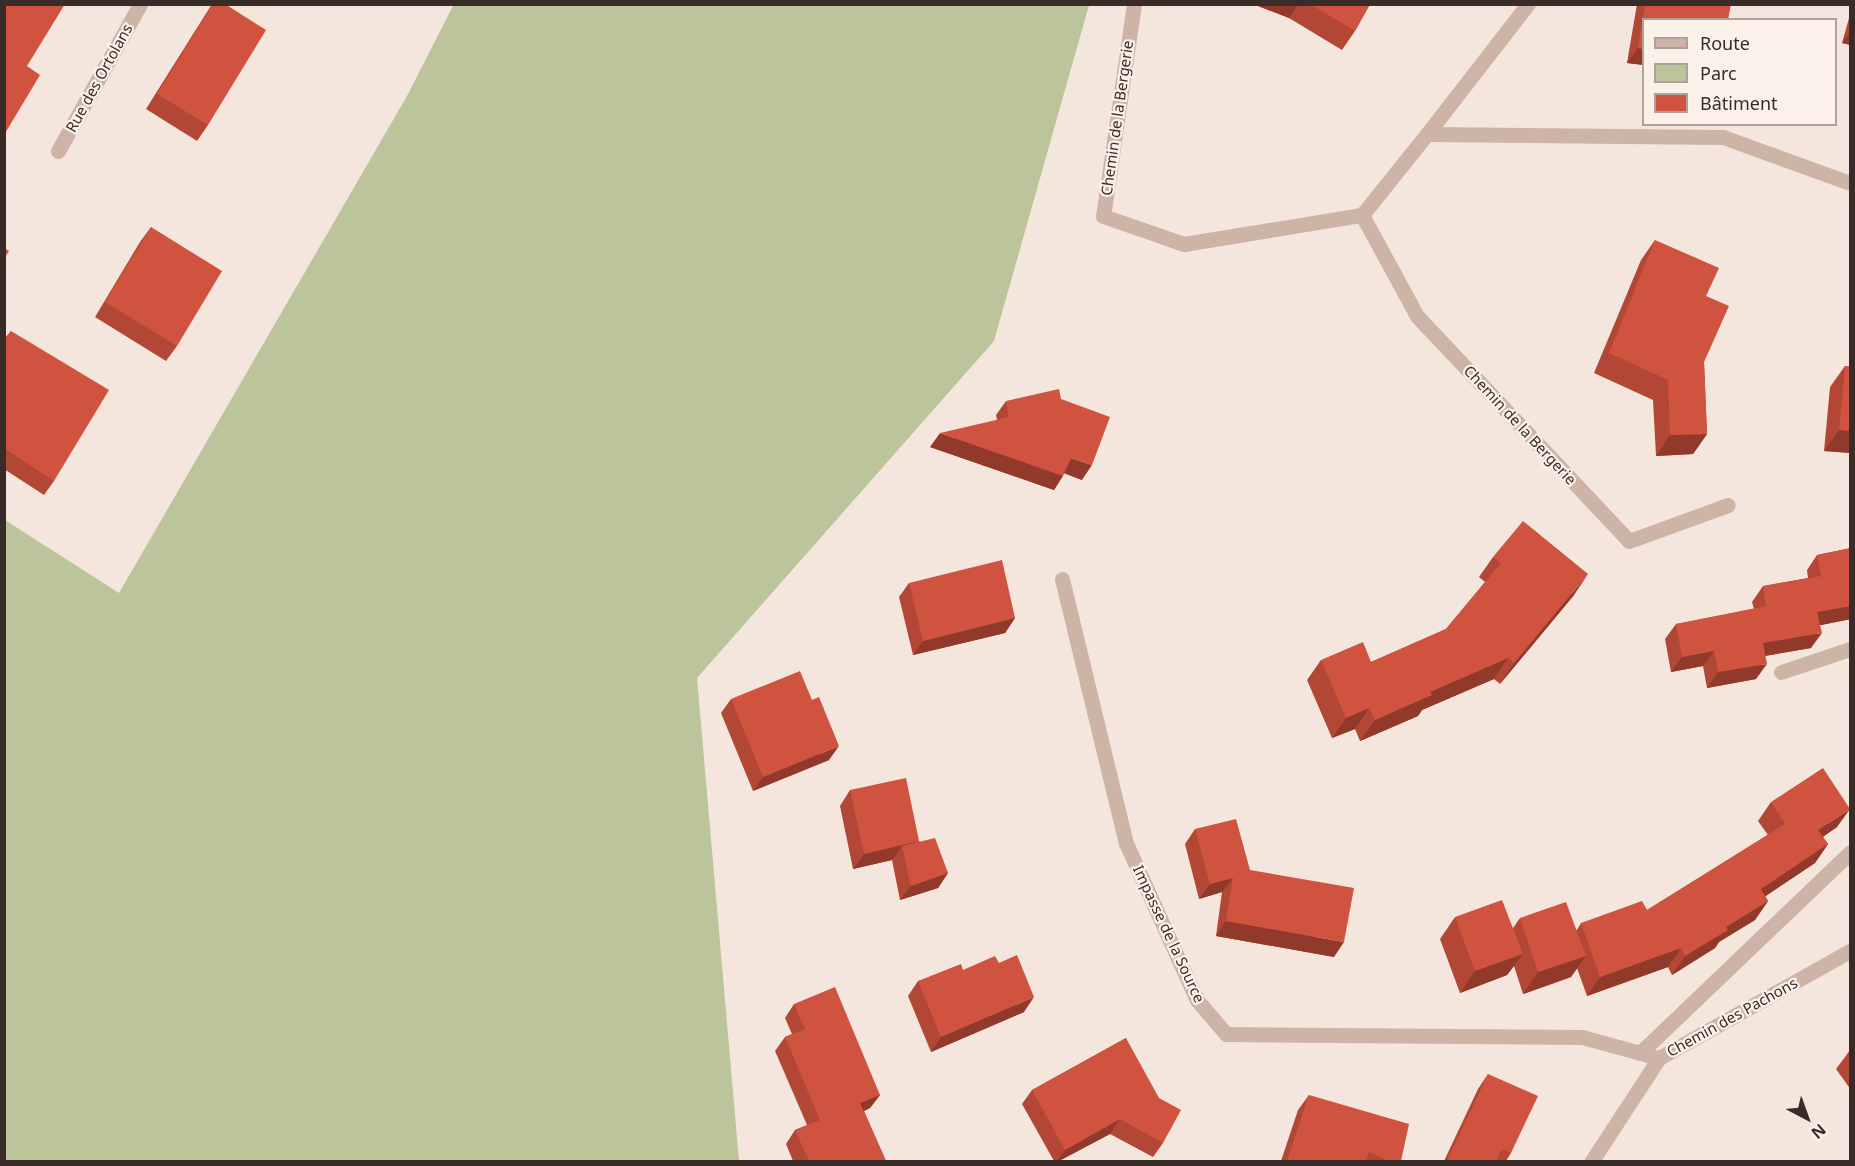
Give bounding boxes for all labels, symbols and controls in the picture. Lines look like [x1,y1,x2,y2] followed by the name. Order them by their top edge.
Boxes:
[1642,18,1837,126] legend
[62,21,136,135] street label: Rue des Ortolans
[1700,31,1750,55] text: Route
[1097,39,1137,197] street label: Chemin de la Bergerie
[1700,61,1737,85] text: Parc
[1700,91,1778,115] text: Bâtiment
[1460,362,1580,488] street label: Chemin de la Bergerie
[1129,863,1209,1005] street label: Impasse de la Source
[1664,974,1800,1060] street label: Chemin des Pachons
[1777,1088,1837,1148] north arrow
[1807,1119,1831,1144] text: N

